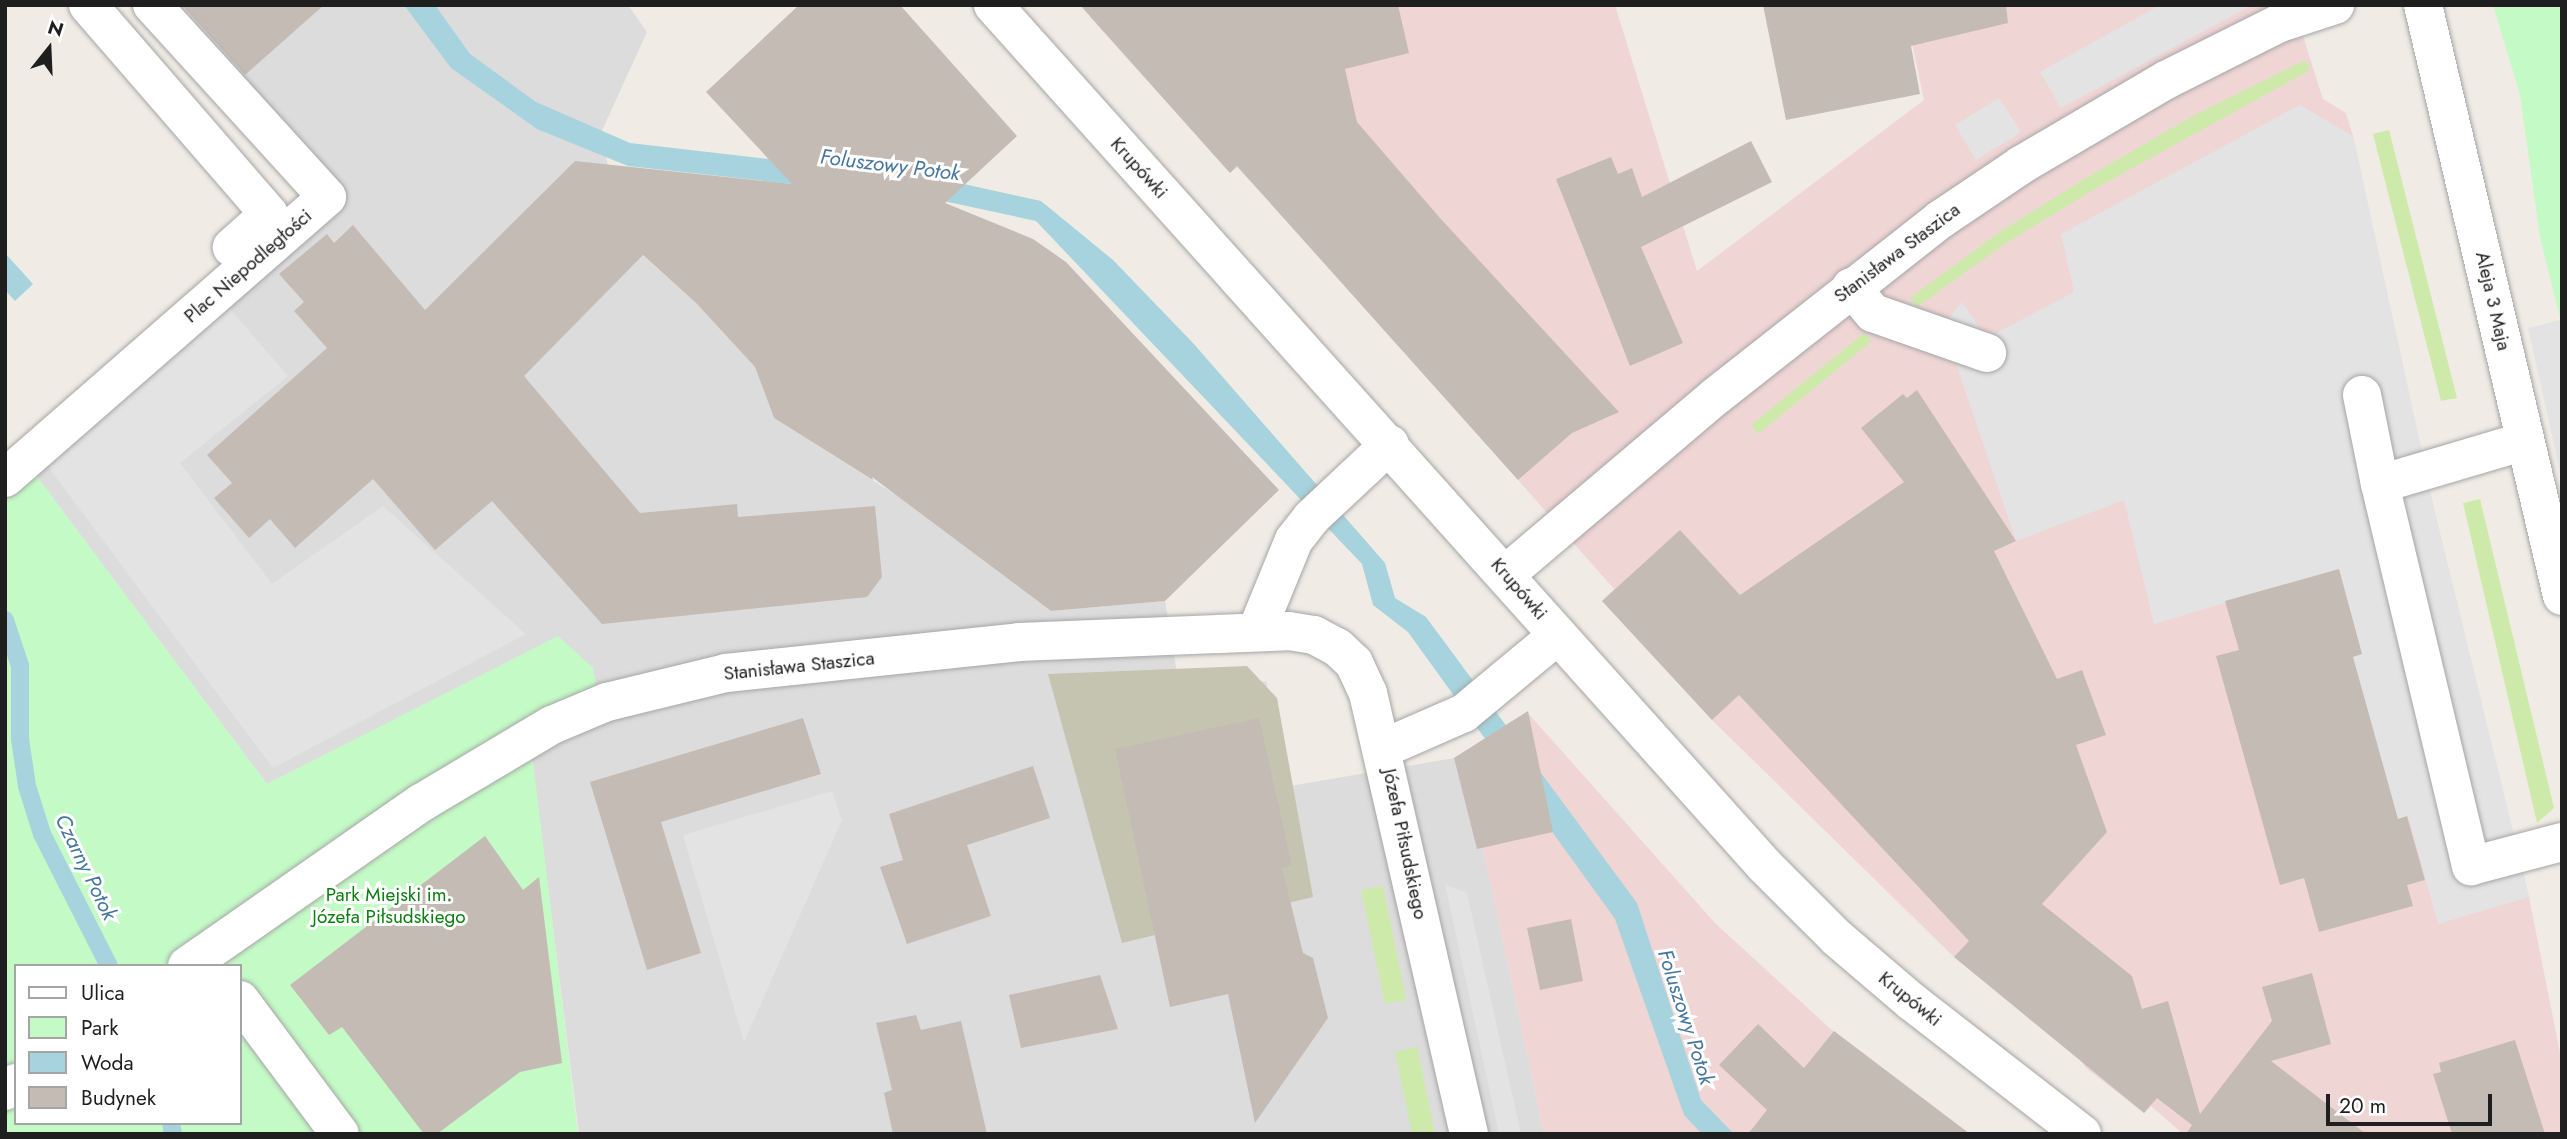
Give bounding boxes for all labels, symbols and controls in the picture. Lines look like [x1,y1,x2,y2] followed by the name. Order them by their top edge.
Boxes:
[44,13,67,44] text: N
[14,14,84,84] north arrow
[1106,133,1172,203] street label: Krupówki
[819,144,961,186] water label: Foluszowy Potok
[1830,198,1964,308] street label: Stanisława Staszica
[180,204,316,328] street label: Plac Niepodległości
[2471,249,2515,353] street label: Aleja 3 Maja
[1486,553,1552,625] street label: Krupówki
[722,647,876,685] street label: Stanisława Staszica
[1378,767,1432,921] street label: Józefa Piłsudskiego
[50,810,122,924] water label: Czarny Potok
[312,884,466,928] park label: Park Miejski im. Józefa Piłsudskiego
[1652,946,1720,1088] water label: Foluszowy Potok
[14,964,242,1125] legend
[1874,967,1946,1031] street label: Krupówki
[81,978,125,1008] text: Ulica
[81,1013,118,1043] text: Park
[81,1048,134,1078] text: Woda
[2329,1080,2495,1124] scale bar
[81,1083,156,1113] text: Budynek
[2339,1091,2386,1121] text: 20 m

